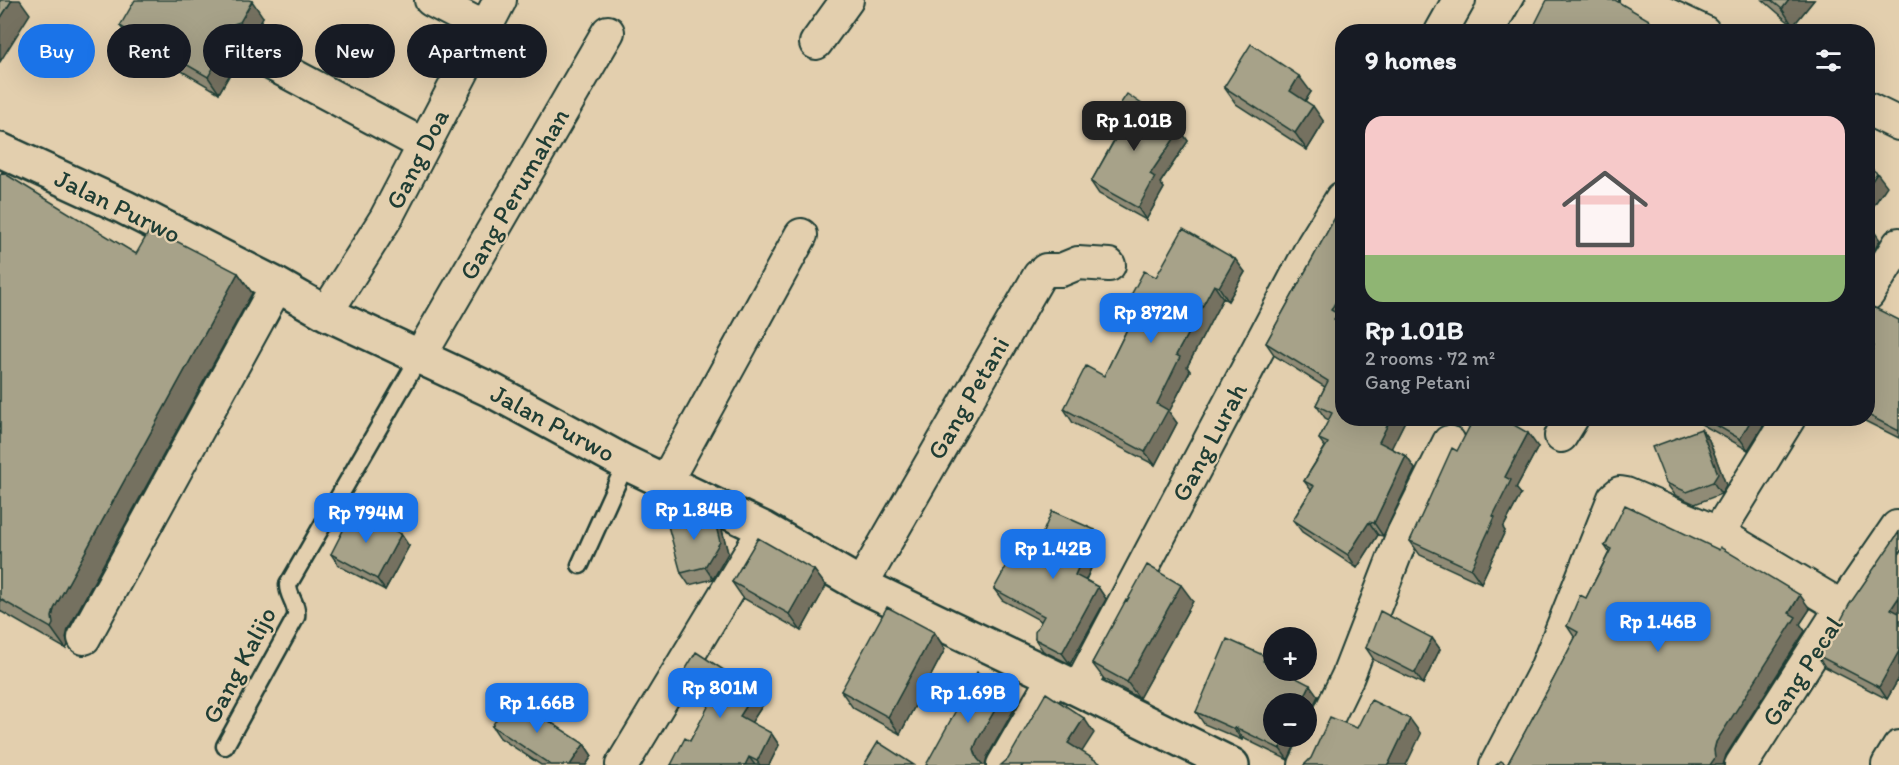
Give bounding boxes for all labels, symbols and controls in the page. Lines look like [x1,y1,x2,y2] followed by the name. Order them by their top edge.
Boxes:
[18,24,95,78] chip: Buy
[107,24,191,78] chip: Rent
[203,24,303,78] chip: Filters
[315,24,395,78] chip: New
[407,24,547,78] chip: Apartment
[1365,44,1457,76] text: 9 homes
[1812,44,1845,77] icon: filters
[1072,101,1196,152] pin: Rp 1.01B
[452,102,576,286] street label: Gang Perumahan
[378,103,456,215] street label: Gang Doa
[1096,108,1172,132] text: Rp 1.01B
[1551,155,1659,263] icon: home
[50,162,186,250] street label: Jalan Purwo
[1096,293,1206,344] pin: Rp 872M
[1114,300,1188,324] text: Rp 872M
[1365,314,1464,346] text: Rp 1.01B
[920,331,1016,465] street label: Gang Petani
[1365,346,1495,370] text: 2 rooms · 72 m²
[1365,370,1470,394] text: Gang Petani
[485,377,621,469] street label: Jalan Purwo
[1164,377,1254,507] street label: Gang Lurah
[632,490,756,541] pin: Rp 1.84B
[311,493,421,544] pin: Rp 794M
[655,497,733,521] text: Rp 1.84B
[328,500,404,524] text: Rp 794M
[991,529,1115,580] pin: Rp 1.42B
[1015,536,1091,560] text: Rp 1.42B
[195,601,283,729] street label: Gang Kalijo
[1596,602,1720,653] pin: Rp 1.46B
[1620,609,1696,633] text: Rp 1.46B
[1754,610,1850,732] street label: Gang Pecal
[1263,627,1317,747] map controls
[1263,627,1317,681] button: +
[665,668,775,719] pin: Rp 801M
[906,673,1030,724] pin: Rp 1.69B
[682,675,758,699] text: Rp 801M
[930,680,1006,704] text: Rp 1.69B
[475,683,599,734] pin: Rp 1.66B
[499,690,575,714] text: Rp 1.66B
[1263,693,1317,747] button: −

